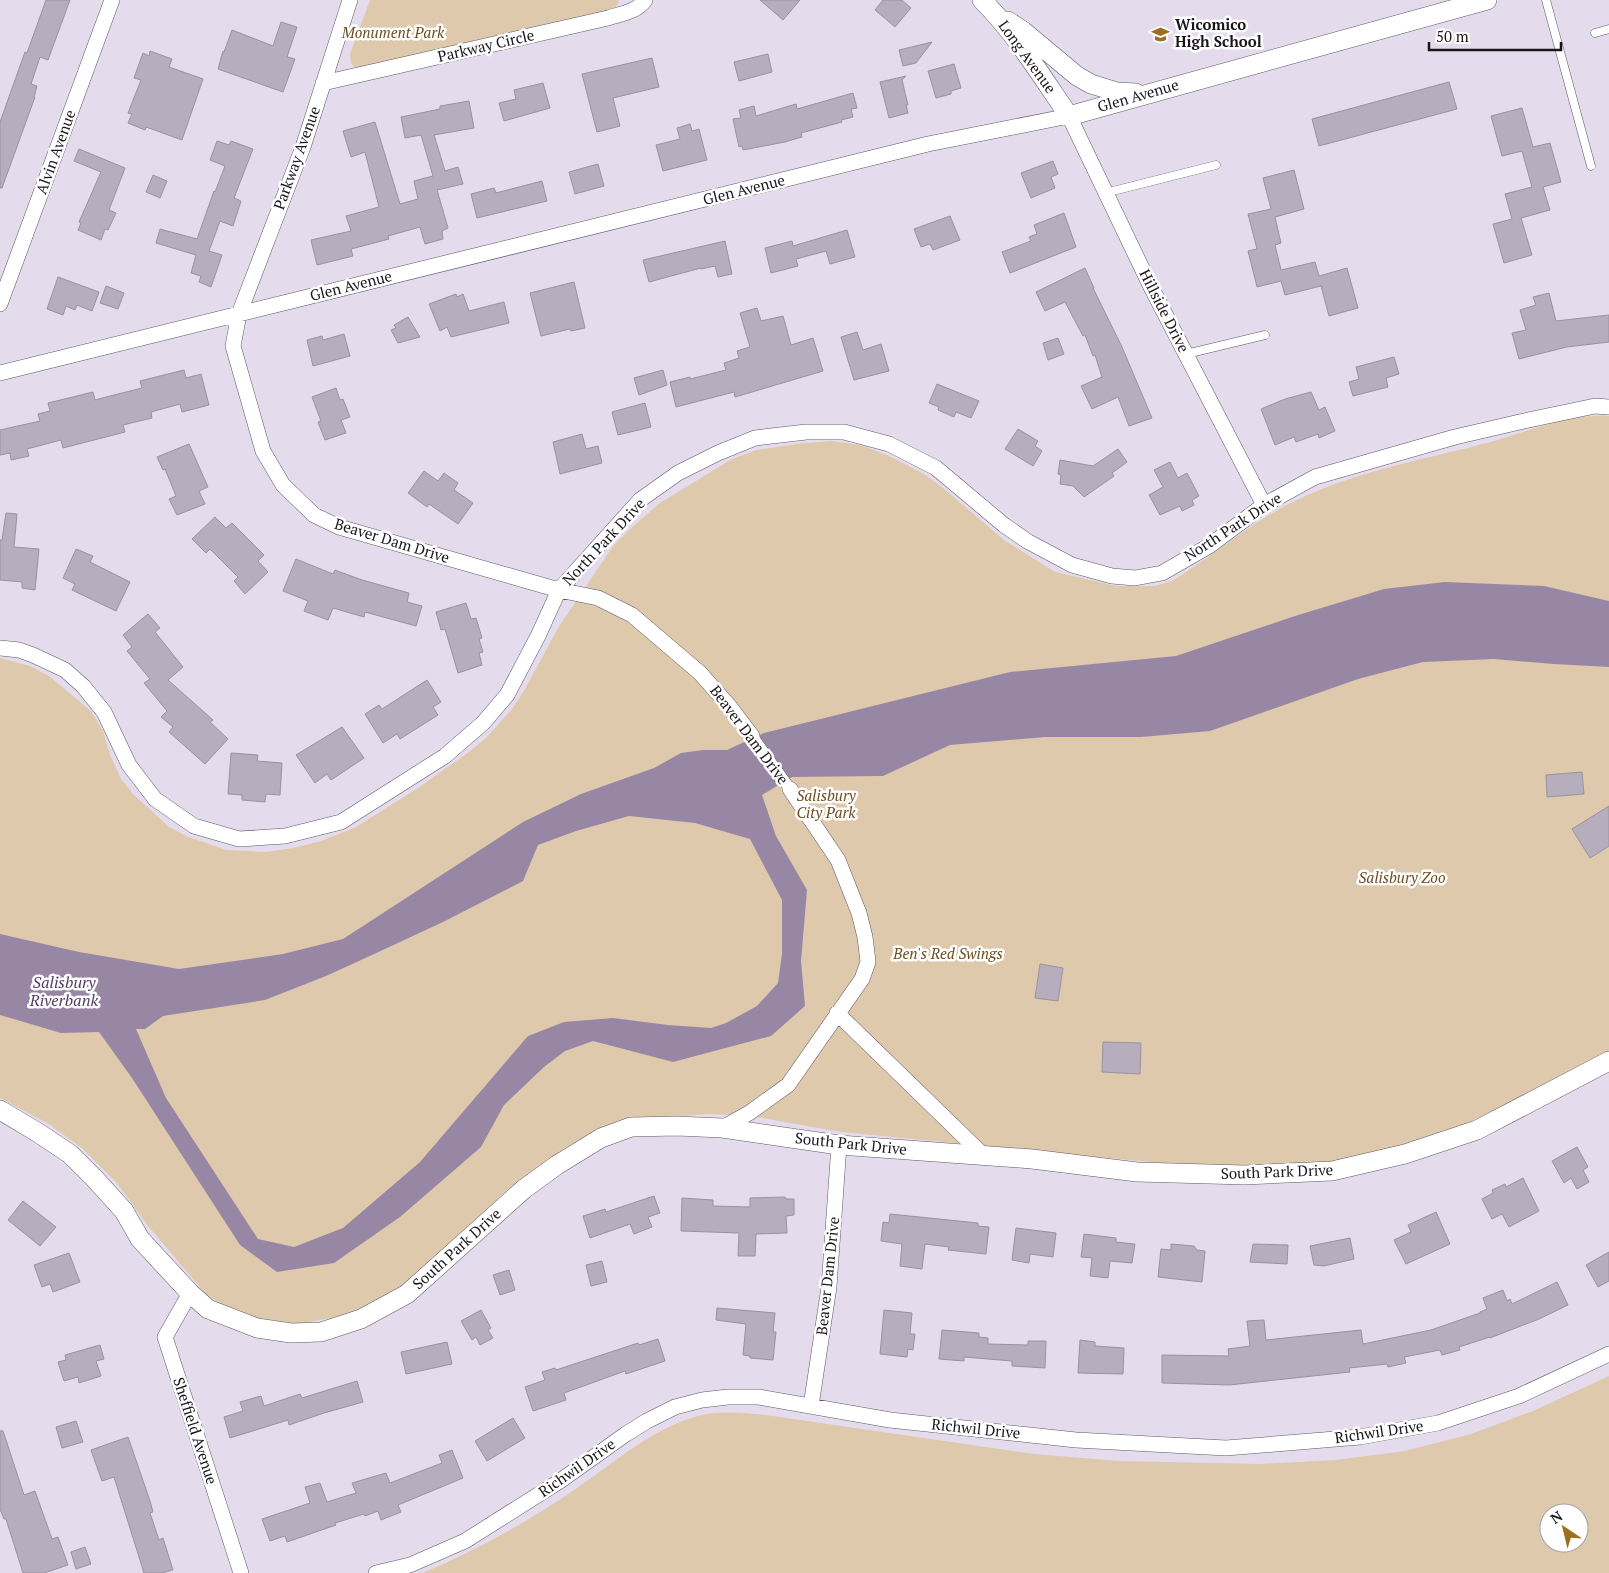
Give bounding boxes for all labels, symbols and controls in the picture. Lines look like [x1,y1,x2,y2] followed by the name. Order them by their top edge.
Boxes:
[1175,14,1262,51] place label: Wicomico High School
[994,16,1061,97] street label: Long Avenue
[1429,20,1562,52] scale bar
[341,22,445,42] park label: Monument Park
[435,24,536,66] street label: Parkway Circle
[1151,24,1171,44] school or university icon: Wicomico High School
[1436,26,1469,46] text: 50 m
[1095,74,1181,116] street label: Glen Avenue
[268,103,324,212] street label: Parkway Avenue
[31,107,80,197] street label: Alvin Avenue
[701,169,787,209] street label: Glen Avenue
[308,265,394,305] street label: Glen Avenue
[1135,266,1194,356] street label: Hillside Drive
[1180,487,1285,565] street label: North Park Drive
[558,493,649,589] street label: North Park Drive
[332,513,452,567] street label: Beaver Dam Drive
[706,681,794,788] street label: Beaver Dam Drive
[796,785,857,822] park label: Salisbury City Park
[1358,867,1446,887] park label: Salisbury Zoo
[892,943,1003,963] park label: Ben's Red Swings
[29,971,98,1011] water label: Salisbury Riverbank
[794,1127,908,1159] street label: South Park Drive
[1220,1159,1333,1183] street label: South Park Drive
[408,1203,505,1293] street label: South Park Drive
[811,1216,843,1336] street label: Beaver Dam Drive
[169,1375,223,1487] street label: Sheffield Avenue
[931,1413,1022,1443] street label: Richwil Drive
[1333,1415,1424,1447] street label: Richwil Drive
[534,1433,619,1501] street label: Richwil Drive
[1539,1503,1589,1553] north arrow
[1546,1506,1566,1528] text: N

